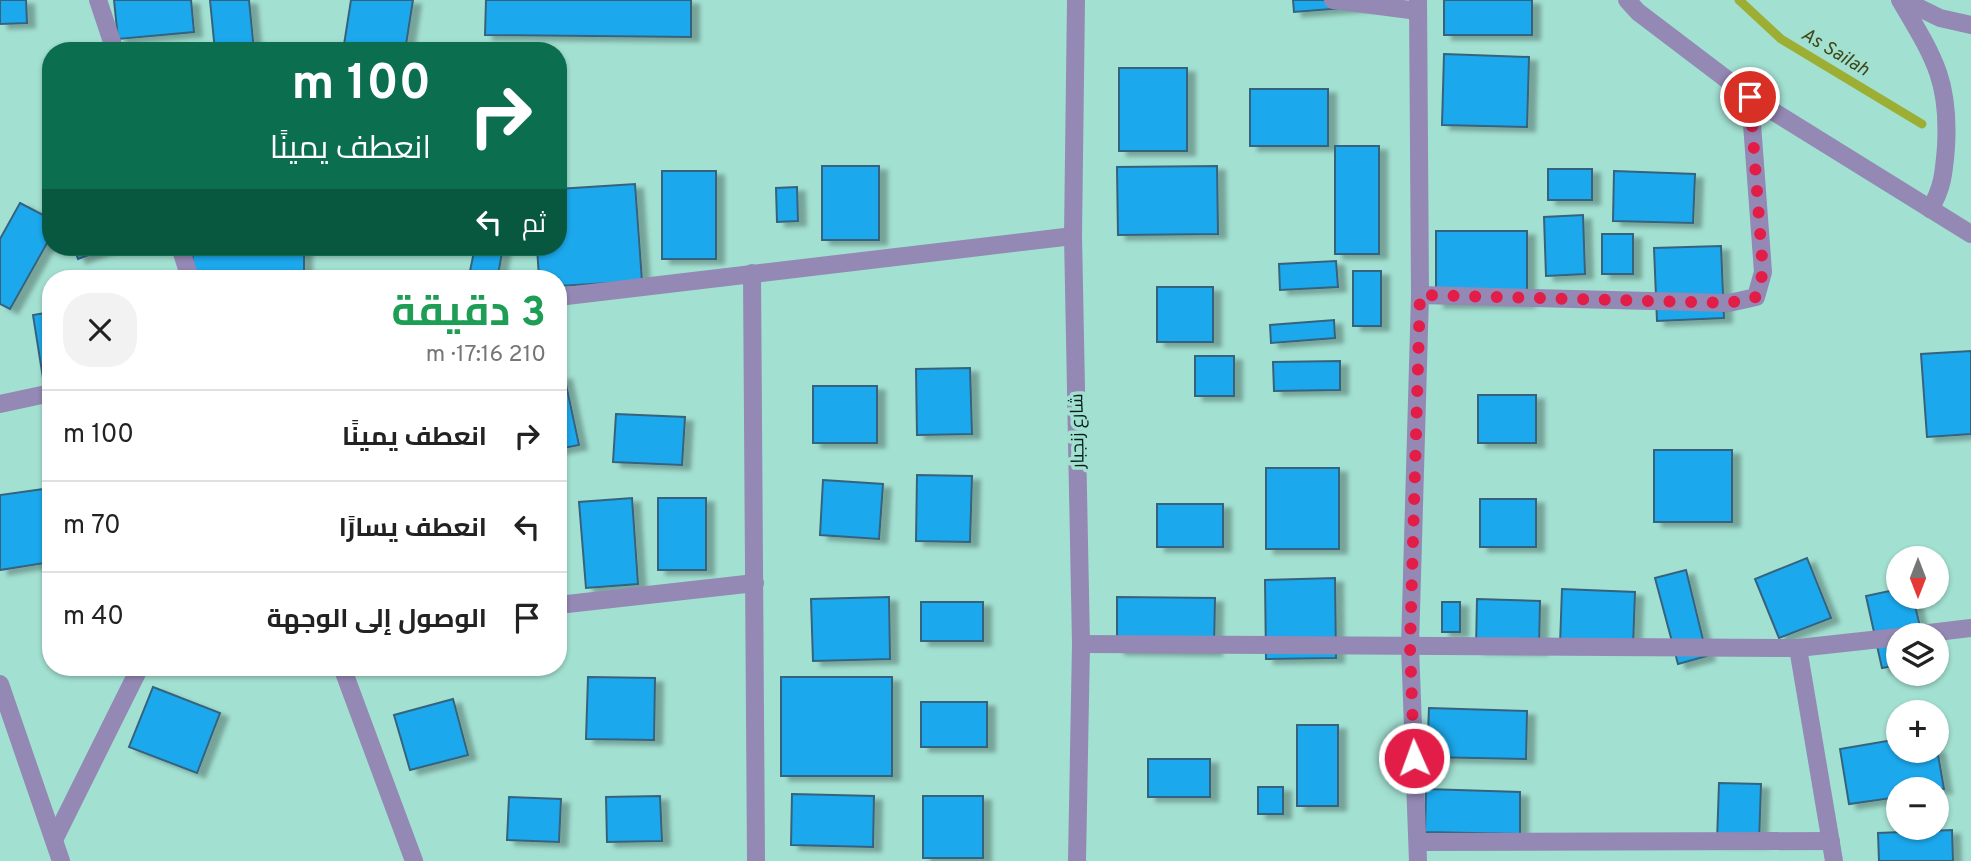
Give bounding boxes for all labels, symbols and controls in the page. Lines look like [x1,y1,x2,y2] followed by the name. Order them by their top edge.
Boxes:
[1796,23,1874,83] water label: As Sailah
[292,55,431,117] text: 100 m
[1720,67,1780,127] pin
[455,70,546,161] icon: right
[1731,78,1769,116] icon: arrive
[270,130,431,170] text: انعطف يمينًا
[470,203,508,241] icon: left
[522,209,546,242] text: ثم
[392,288,546,341] text: 3 دقيقة
[63,293,137,367] button: close
[426,341,546,370] text: 210 m · 17:16
[1066,393,1091,470] street label: شارع زنجبار
[508,417,546,455] icon: right
[63,419,134,452] text: 100 m
[342,422,487,455] text: انعطف يمينًا
[508,508,546,546] icon: left
[63,510,121,543] text: 70 m
[339,513,487,546] text: انعطف يسارًا
[1886,546,1950,609] north arrow
[1886,546,1949,840] map controls
[508,599,546,637] icon: arrive
[63,601,124,634] text: 40 m
[267,604,487,637] text: الوصول إلى الوجهة
[1886,623,1949,686] button: layers
[1886,700,1949,763] button: +
[1377,721,1451,795] position arrow
[1886,777,1949,840] button: −

